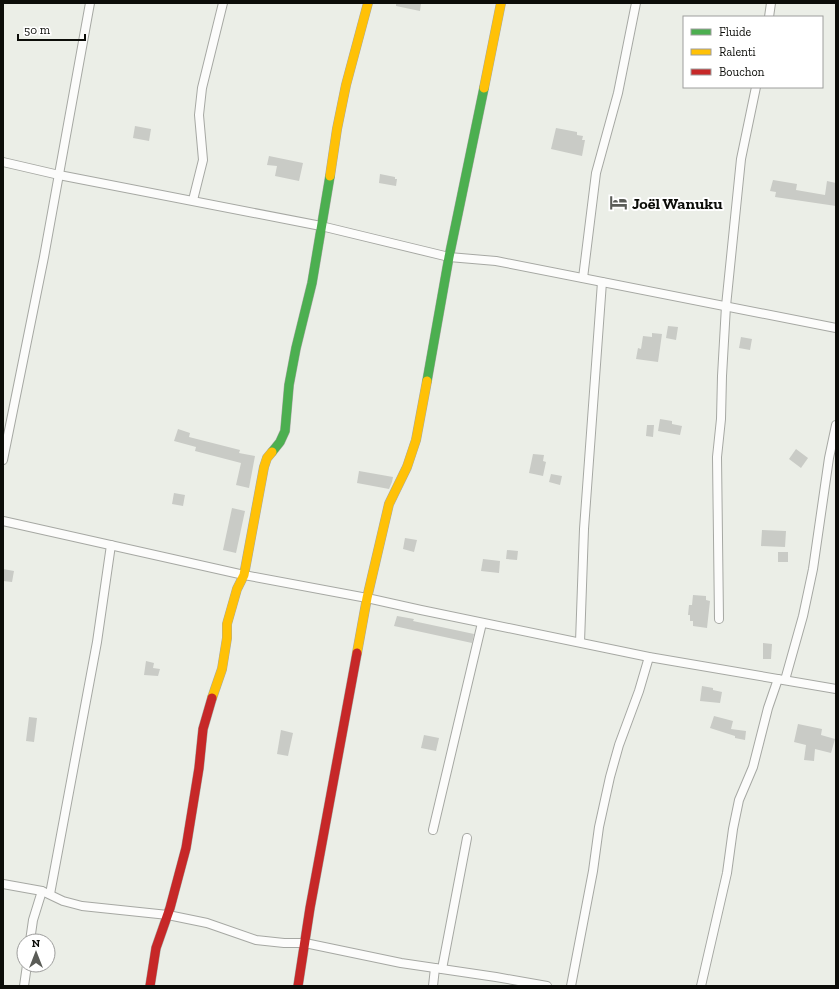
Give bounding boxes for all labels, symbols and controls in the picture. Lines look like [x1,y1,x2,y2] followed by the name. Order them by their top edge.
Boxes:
[18,16,85,42] scale bar
[683,16,823,88] legend
[24,23,51,37] text: 50 m
[719,25,752,39] text: Fluide
[719,45,756,59] text: Ralenti
[719,65,765,79] text: Bouchon
[609,193,629,213] hotel icon: Joël Wanuku
[632,194,723,213] place label: Joël Wanuku
[16,933,56,973] north arrow
[32,937,41,950] text: N

